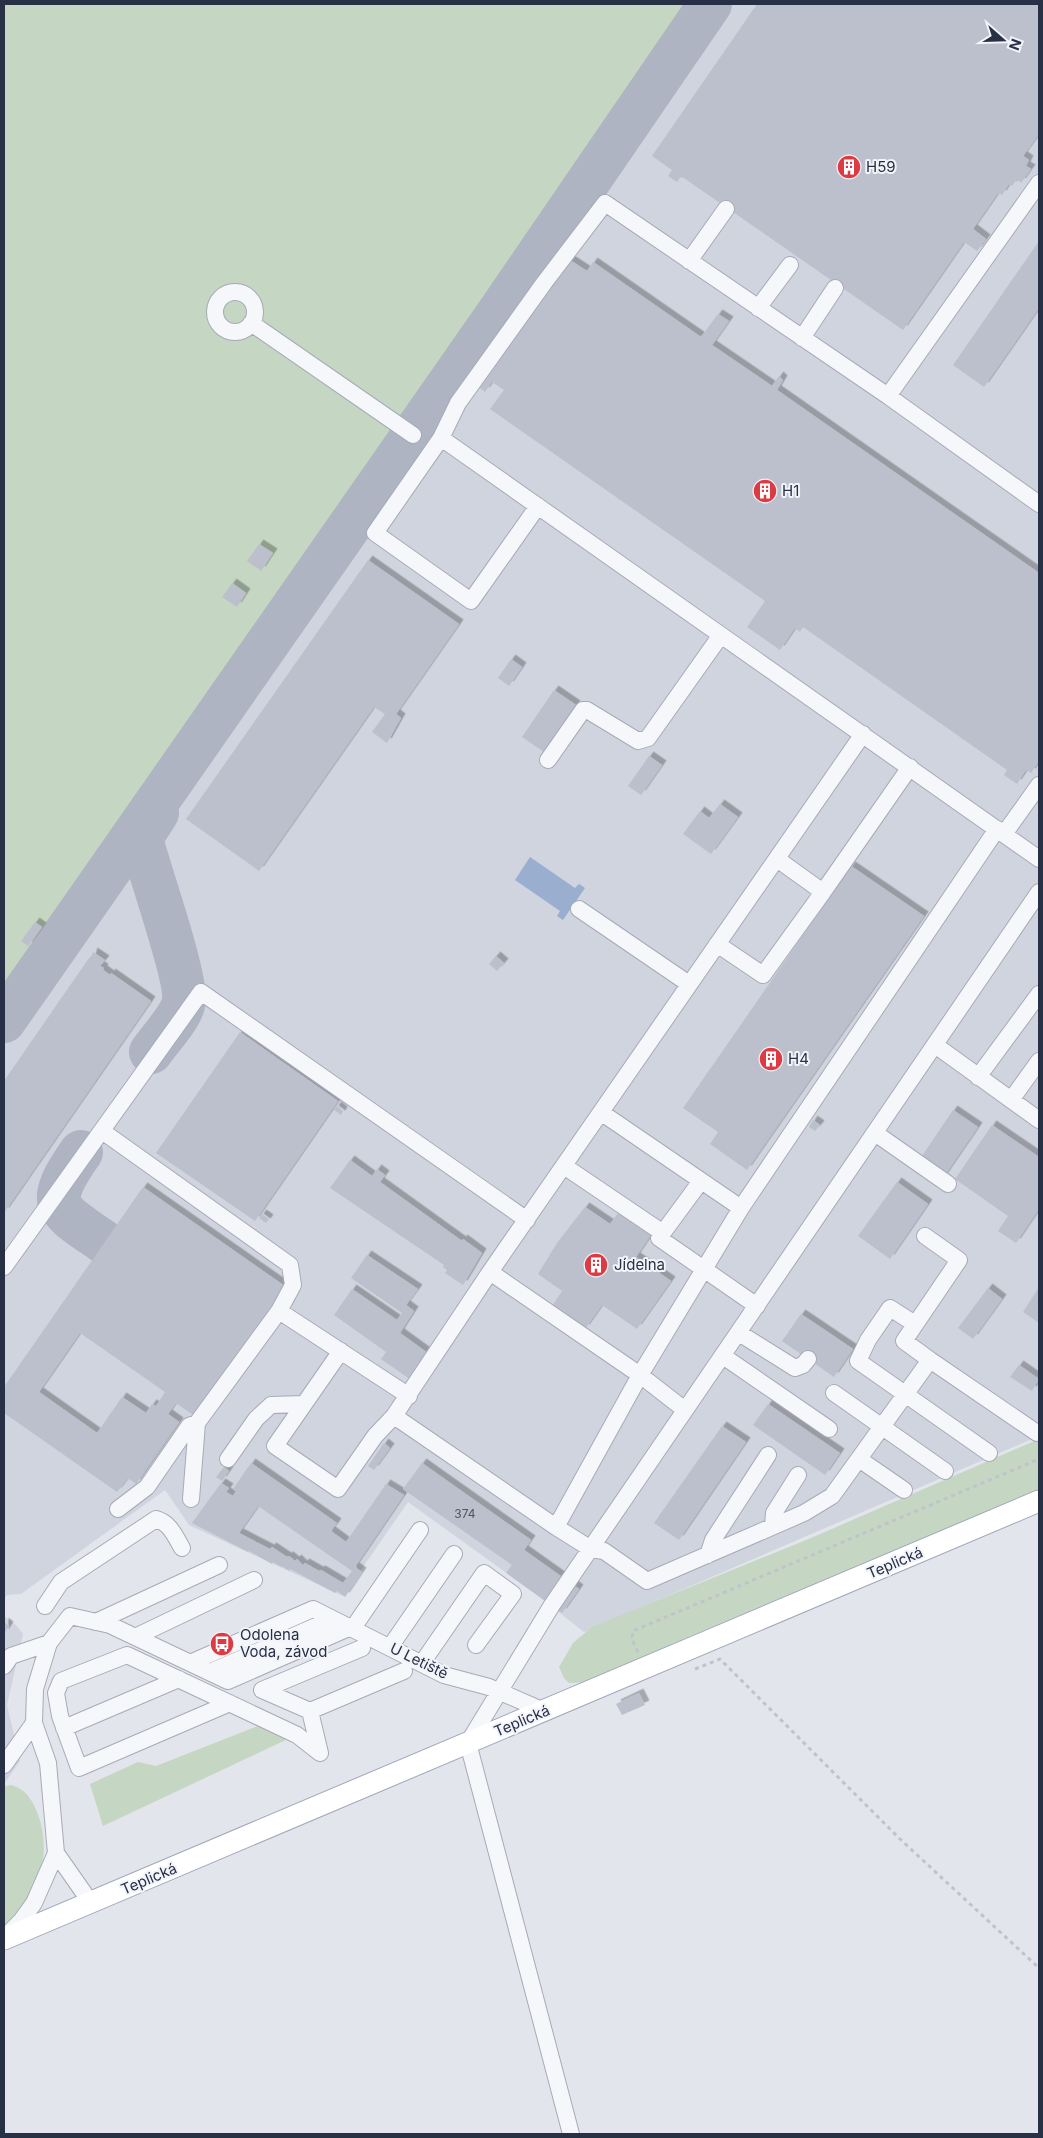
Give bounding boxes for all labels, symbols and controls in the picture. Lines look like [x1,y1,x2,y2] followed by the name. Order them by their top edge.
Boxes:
[978,15,1028,65] north arrow
[1006,37,1025,53] text: N
[836,154,862,180] building icon: H59
[866,157,896,176] place label: H59
[752,478,778,504] building icon: H1
[782,481,799,500] place label: H1
[758,1046,784,1072] building icon: H4
[788,1049,809,1068] place label: H4
[583,1252,609,1278] building icon: Jídelna
[614,1255,665,1274] place label: Jídelna
[454,1506,476,1521] house number: 374
[864,1542,926,1583] street label: Teplická
[240,1625,328,1661] place label: Odolena Voda, závod
[209,1631,235,1657] bus stop icon: Odolena Voda, závod
[387,1638,452,1683] street label: U Letiště
[491,1700,553,1741] street label: Teplická
[118,1858,180,1899] street label: Teplická

